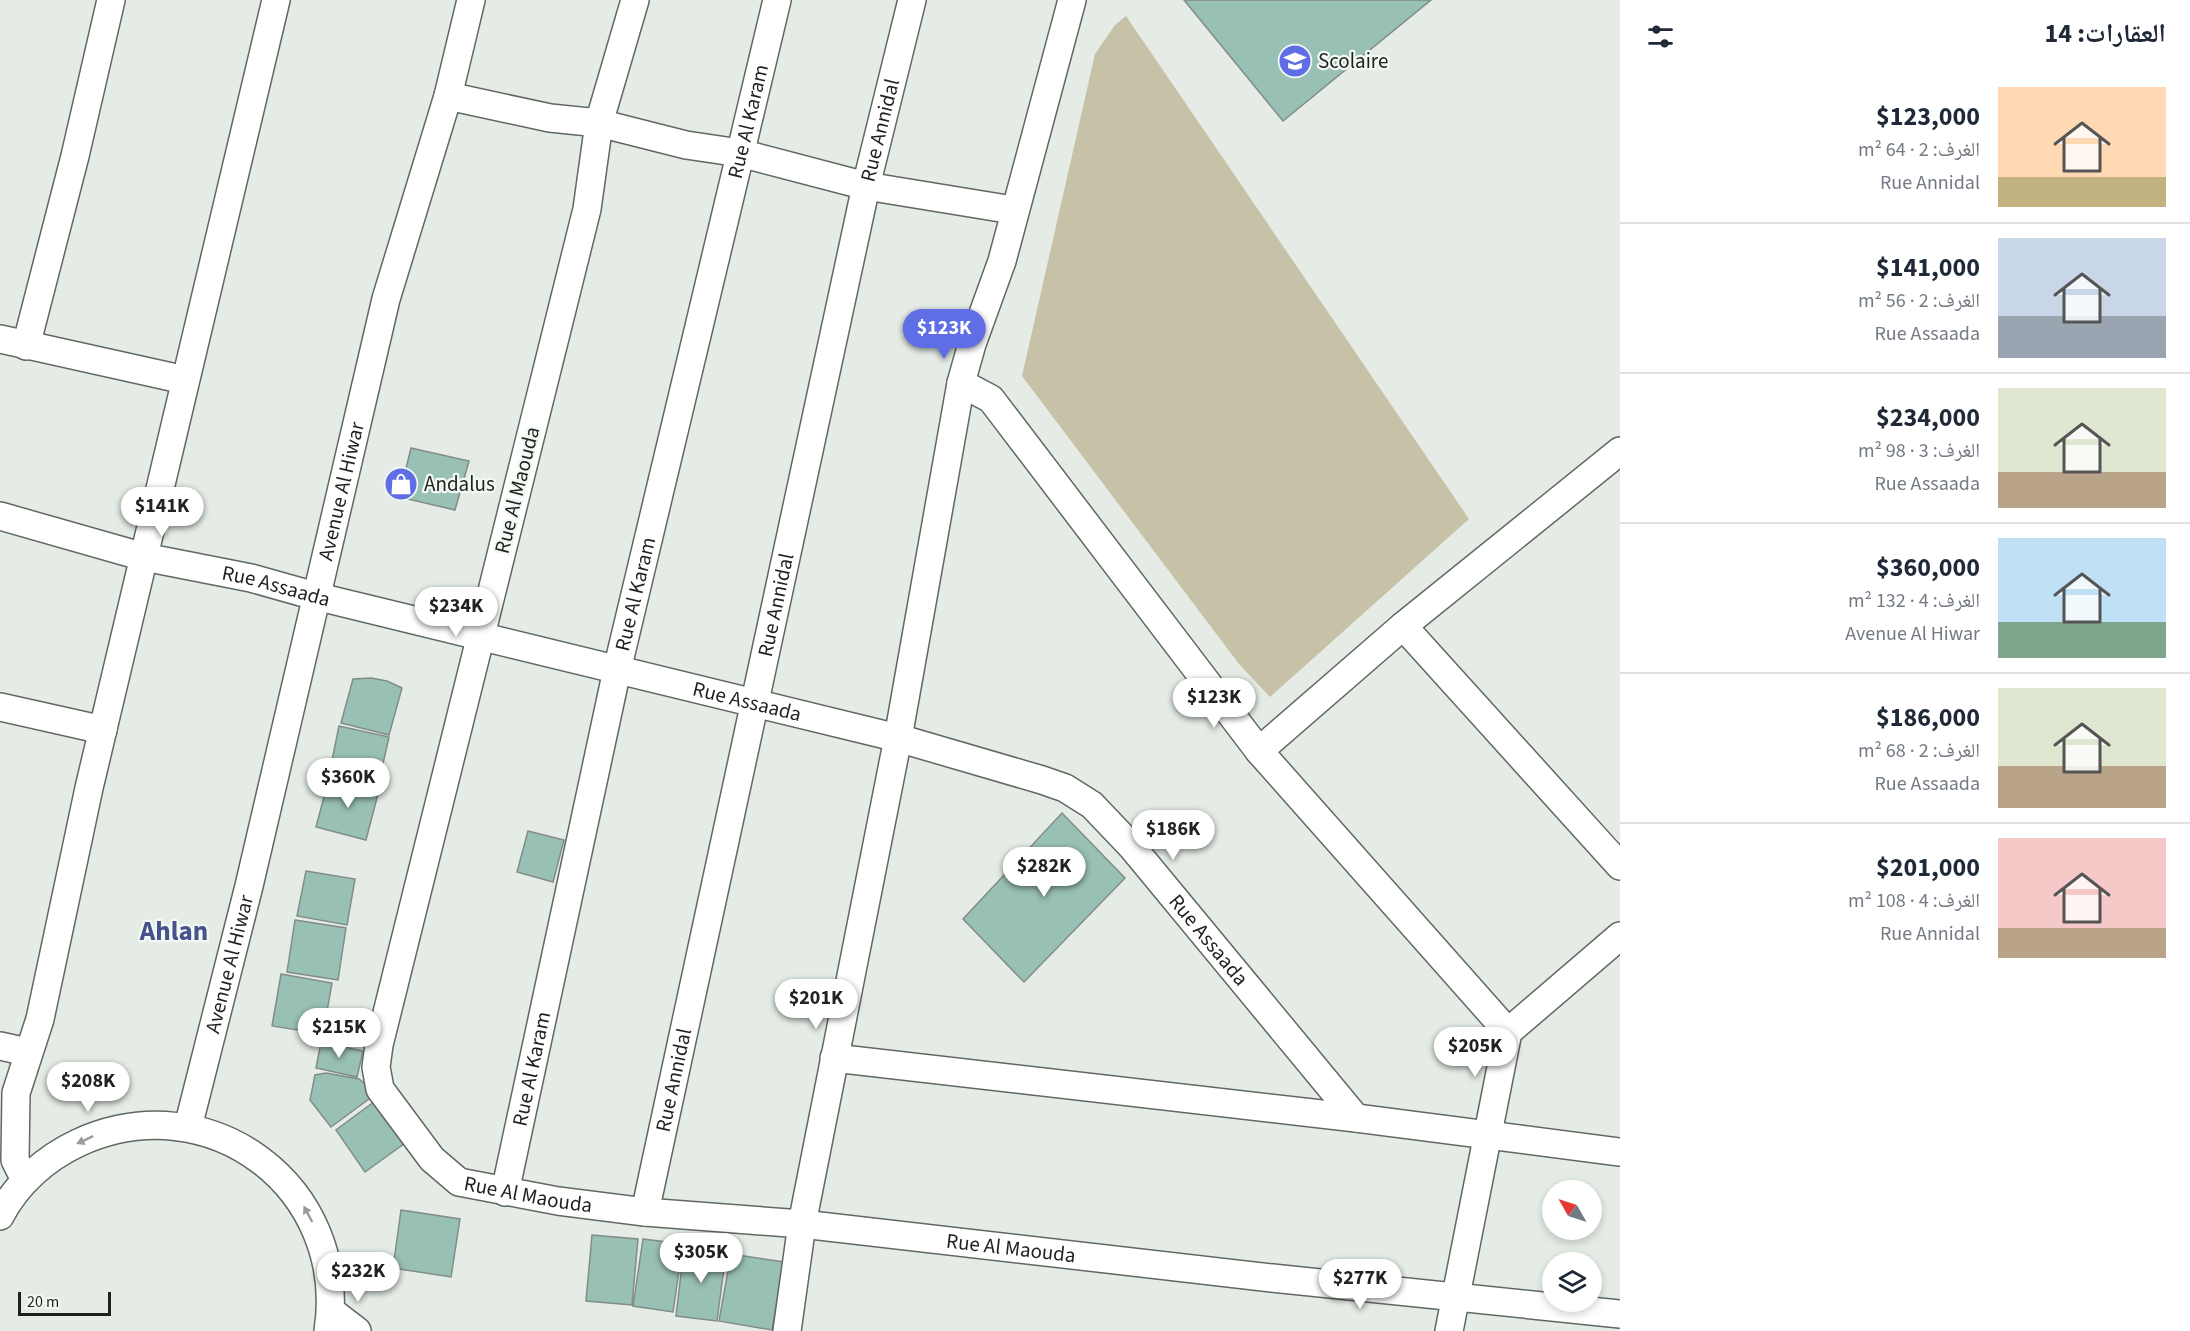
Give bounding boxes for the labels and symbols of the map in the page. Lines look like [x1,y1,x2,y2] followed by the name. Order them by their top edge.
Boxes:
[1277,43,1313,79] school or university icon: Scolaire
[1318,46,1388,76] place label: Scolaire
[720,61,776,181] street label: Rue Al Karam
[853,76,907,185] street label: Rue Annidal
[902,309,986,360] pin: $123K
[310,418,372,564] street label: Avenue Al Hiwar
[487,423,547,557] street label: Rue Al Maouda
[383,466,419,502] shop icon: Andalus
[424,469,495,499] place label: Andalus
[120,487,204,538] pin: $141K
[607,534,663,654] street label: Rue Al Karam
[750,550,802,660] street label: Rue Annidal
[219,558,333,614] street label: Rue Assaada
[414,587,498,638] pin: $234K
[690,674,805,729] street label: Rue Assaada
[1172,678,1256,729] pin: $123K
[306,758,390,809] pin: $360K
[1131,810,1215,861] pin: $186K
[1002,847,1086,898] pin: $282K
[1162,888,1256,992] street label: Rue Assaada
[197,891,261,1036] street label: Avenue Al Hiwar
[139,912,208,951] district label: Ahlan
[774,979,858,1030] pin: $201K
[297,1008,381,1059] pin: $215K
[505,1009,558,1129] street label: Rue Al Karam
[648,1025,699,1135] street label: Rue Annidal
[1433,1027,1517,1078] pin: $205K
[46,1062,130,1113] pin: $208K
[76,1135,93,1144] one-way arrow
[461,1168,594,1220] street label: Rue Al Maouda
[1542,1180,1602,1240] north arrow
[303,1205,313,1222] one-way arrow
[945,1226,1077,1270] street label: Rue Al Maouda
[659,1233,743,1284] pin: $305K
[316,1252,400,1303] pin: $232K
[1318,1259,1402,1310] pin: $277K
[18,1289,111,1316] scale bar

